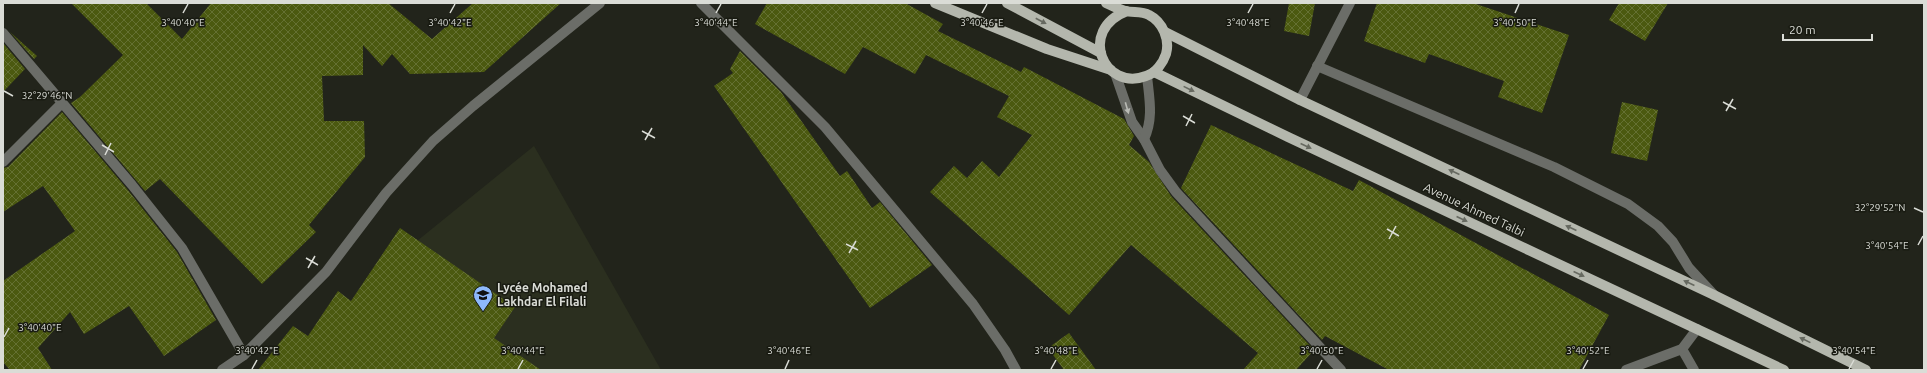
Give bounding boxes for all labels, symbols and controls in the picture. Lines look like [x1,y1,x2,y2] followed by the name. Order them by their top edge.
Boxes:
[1783,16,1872,42] scale bar
[161,17,205,28] text: 3°40'40"E
[428,17,472,28] text: 3°40'42"E
[694,17,738,28] text: 3°40'44"E
[960,17,1004,28] text: 3°40'46"E
[1226,17,1270,28] text: 3°40'48"E
[1493,17,1537,28] text: 3°40'50"E
[1036,18,1047,25] one-way arrow
[1789,23,1816,36] text: 20 m
[1184,86,1195,92] one-way arrow
[22,90,72,101] text: 32°29'46"N
[1124,102,1130,114] one-way arrow
[1300,143,1312,149] one-way arrow
[1448,169,1459,175] one-way arrow
[1422,180,1527,239] street label: Avenue Ahmed Talbi
[1855,202,1905,213] text: 32°29'52"N
[1456,216,1467,222] one-way arrow
[1565,225,1577,231] one-way arrow
[1865,240,1909,251] text: 3°40'54"E
[1574,271,1585,277] one-way arrow
[1683,280,1694,286] one-way arrow
[497,281,588,308] place label: Lycée Mohamed Lakhdar El Filali
[472,284,494,312] school or university icon: Lycée Mohamed Lakhdar El Filali
[18,322,62,333] text: 3°40'40"E
[1800,337,1811,344] one-way arrow
[235,345,279,356] text: 3°40'42"E
[501,345,545,356] text: 3°40'44"E
[767,345,811,356] text: 3°40'46"E
[1034,345,1078,356] text: 3°40'48"E
[1300,345,1344,356] text: 3°40'50"E
[1566,345,1610,356] text: 3°40'52"E
[1832,345,1876,356] text: 3°40'54"E

